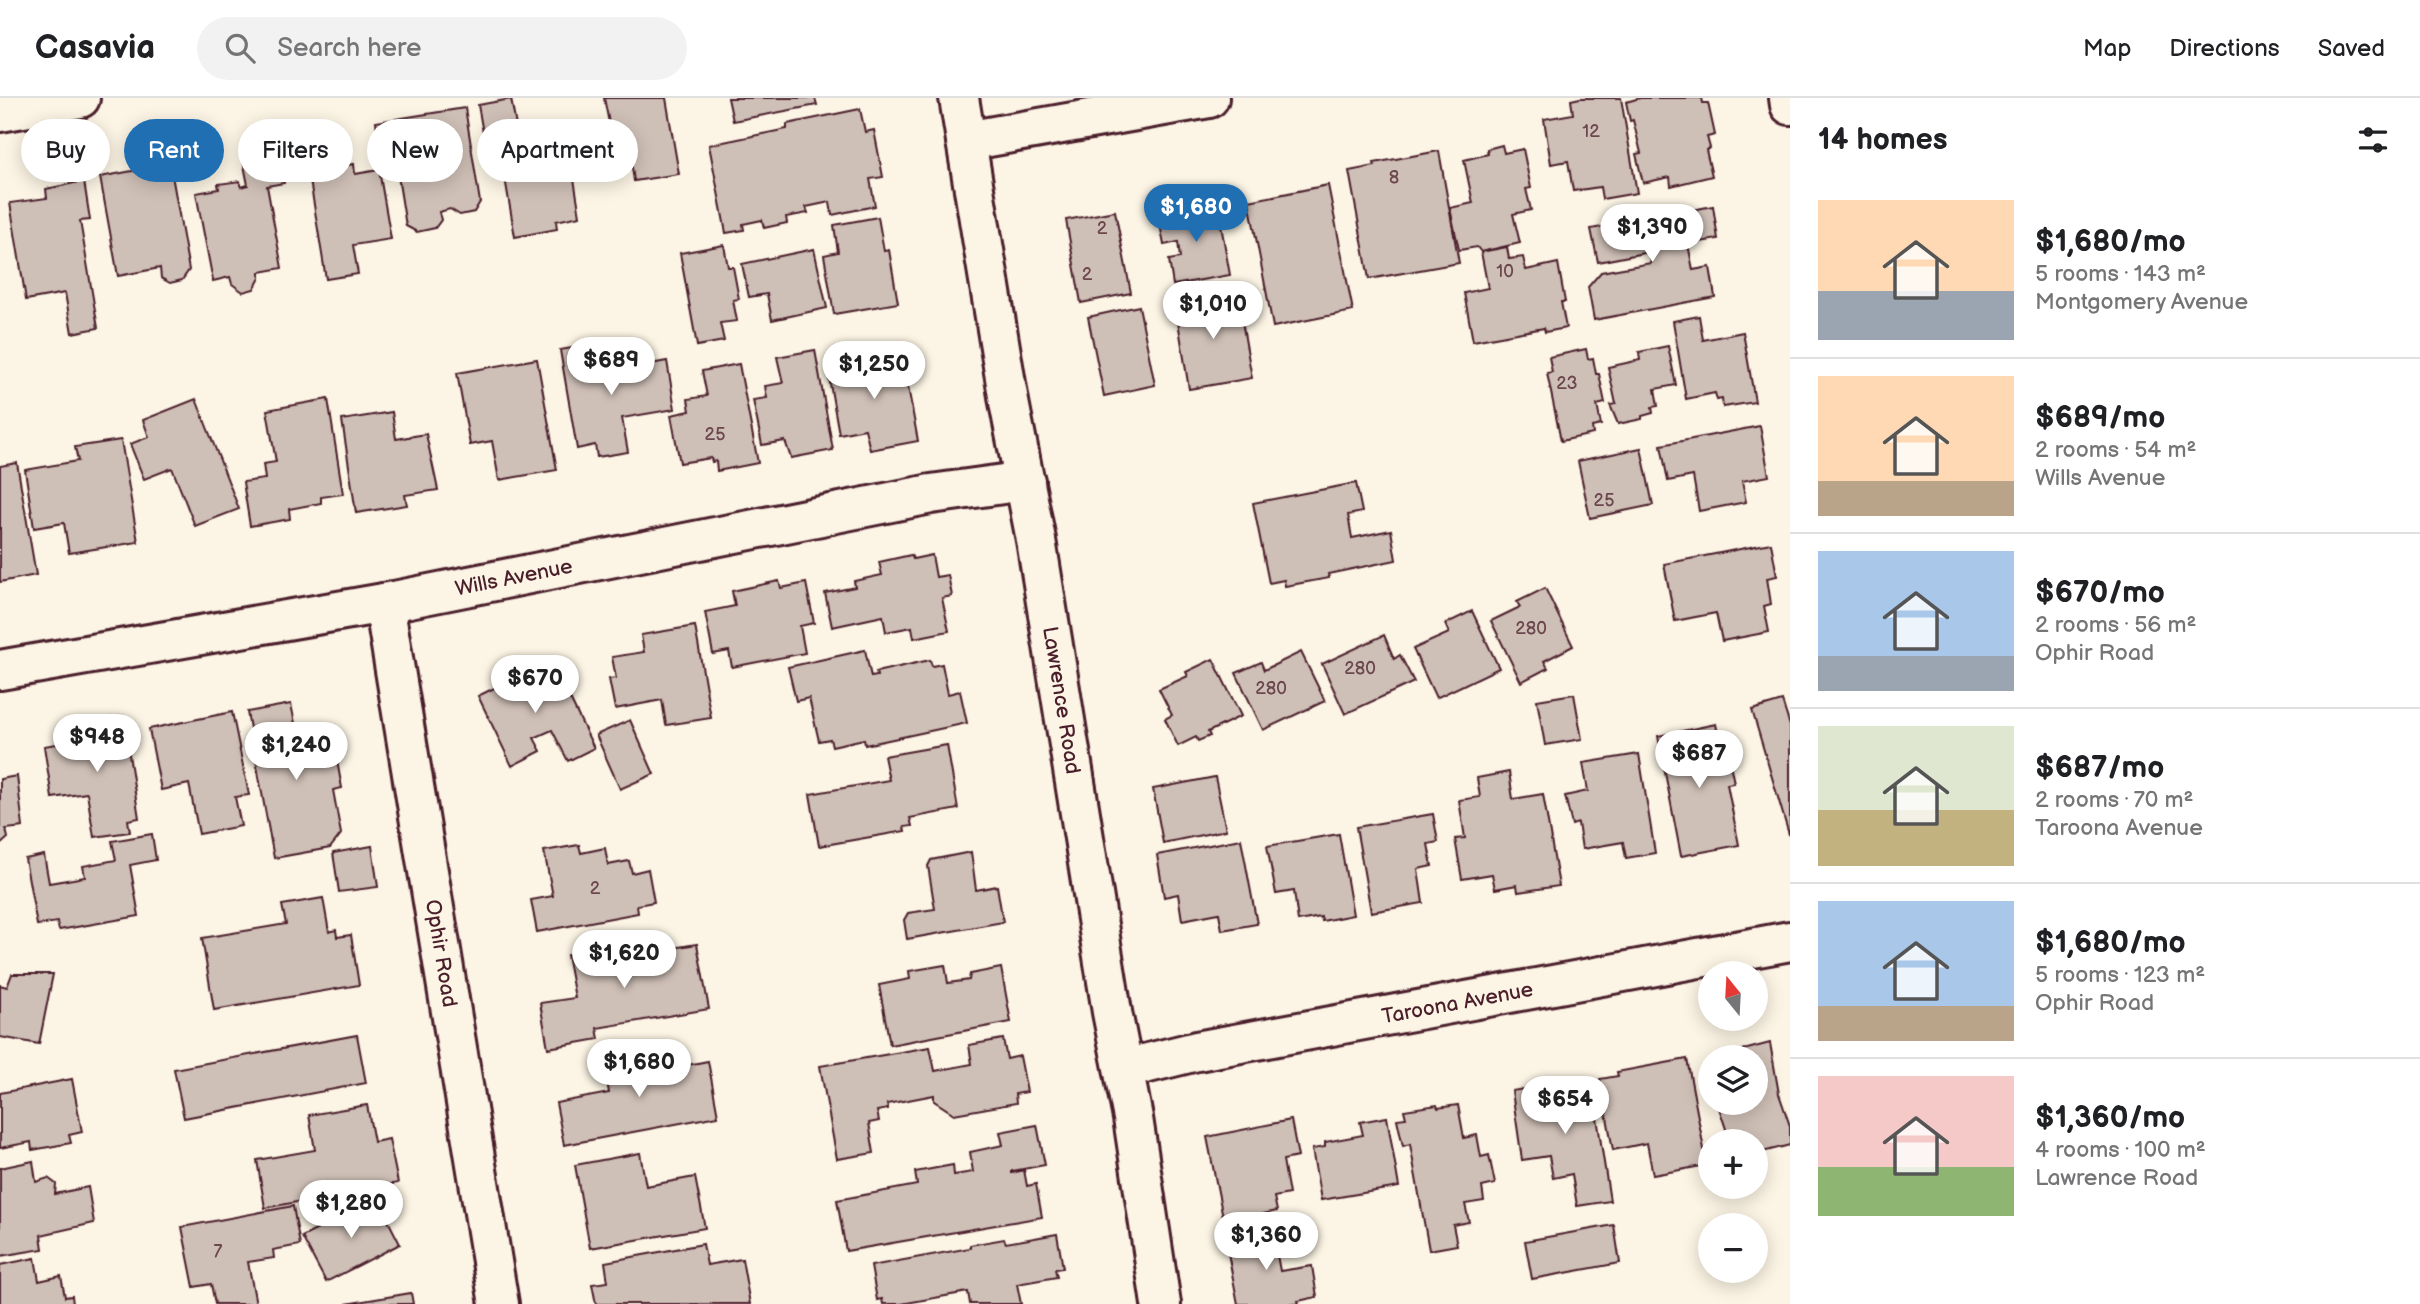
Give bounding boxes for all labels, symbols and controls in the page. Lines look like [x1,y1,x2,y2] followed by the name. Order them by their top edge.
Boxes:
[197,17,687,80] search box
[35,28,155,68] text: Casavia
[221,29,259,67] icon: search
[277,33,421,64] text: Search here
[2083,34,2131,63] text: Map
[2169,34,2280,63] text: Directions
[2318,34,2385,63] text: Saved
[21,119,110,182] chip: Buy
[124,119,224,182] chip: Rent
[238,119,353,182] chip: Filters
[367,119,463,182] chip: New
[477,119,638,182] chip: Apartment
[1582,121,1600,142] house number: 12
[2354,121,2392,159] icon: filters
[1818,122,1947,158] text: 14 homes
[1389,167,1399,188] house number: 8
[1139,184,1253,244] pin: $1,680
[1160,193,1232,221] text: $1,680
[1595,204,1709,264] pin: $1,390
[1616,213,1688,241] text: $1,390
[1097,218,1108,239] house number: 2
[2035,224,2186,260] text: $1,680/mo
[1874,228,1958,312] icon: home
[2035,260,2206,288] text: 5 rooms · 143 m²
[1496,261,1514,282] house number: 10
[1082,264,1093,285] house number: 2
[1156,282,1270,341] pin: $1,010
[2035,288,2248,316] text: Montgomery Avenue
[1179,290,1247,318] text: $1,010
[570,338,652,397] pin: $689
[817,342,931,401] pin: $1,250
[583,346,639,374] text: $689
[838,350,910,378] text: $1,250
[1556,373,1578,394] house number: 23
[2035,400,2165,436] text: $689/mo
[1874,404,1958,488] icon: home
[705,424,725,445] house number: 25
[2035,436,2197,464] text: 2 rooms · 54 m²
[2035,464,2165,492] text: Wills Avenue
[1594,490,1614,511] house number: 25
[453,554,575,602] street label: Wills Avenue
[2035,575,2165,611] text: $670/mo
[1874,579,1958,663] icon: home
[2035,611,2197,639] text: 2 rooms · 56 m²
[1515,618,1547,639] house number: 280
[1037,625,1085,776] street label: Lawrence Road
[2035,639,2154,667] text: Ophir Road
[494,656,576,715] pin: $670
[1344,658,1376,679] house number: 280
[507,664,563,692] text: $670
[1255,678,1287,699] house number: 280
[56,714,138,774] pin: $948
[239,722,353,782] pin: $1,240
[69,723,125,751] text: $948
[1658,730,1740,790] pin: $687
[261,731,331,759] text: $1,240
[1671,739,1727,767] text: $687
[2035,750,2164,786] text: $687/mo
[1874,754,1958,838] icon: home
[2035,786,2194,814] text: 2 rooms · 70 m²
[2035,814,2203,842] text: Taroona Avenue
[590,878,601,899] house number: 2
[420,898,462,1009] street label: Ophir Road
[2035,925,2186,961] text: $1,680/mo
[1874,929,1958,1013] icon: home
[567,930,681,990] pin: $1,620
[588,939,660,967] text: $1,620
[1698,961,1768,1031] north arrow
[1698,961,1768,1283] map controls
[2035,961,2205,989] text: 5 rooms · 123 m²
[1380,977,1535,1029] street label: Taroona Avenue
[2035,989,2154,1017] text: Ophir Road
[582,1040,696,1099] pin: $1,680
[1698,1045,1768,1115] button: layers
[603,1048,675,1076] text: $1,680
[1524,1076,1606,1136] pin: $654
[1537,1085,1593,1113] text: $654
[2035,1100,2185,1136] text: $1,360/mo
[1874,1104,1958,1188] icon: home
[1698,1129,1768,1199] button: +
[2035,1136,2206,1164] text: 4 rooms · 100 m²
[2035,1164,2198,1192] text: Lawrence Road
[294,1180,408,1240] pin: $1,280
[315,1189,387,1217] text: $1,280
[1209,1212,1323,1272] pin: $1,360
[1698,1213,1768,1283] button: −
[1230,1221,1302,1249] text: $1,360
[214,1241,223,1262] house number: 7

